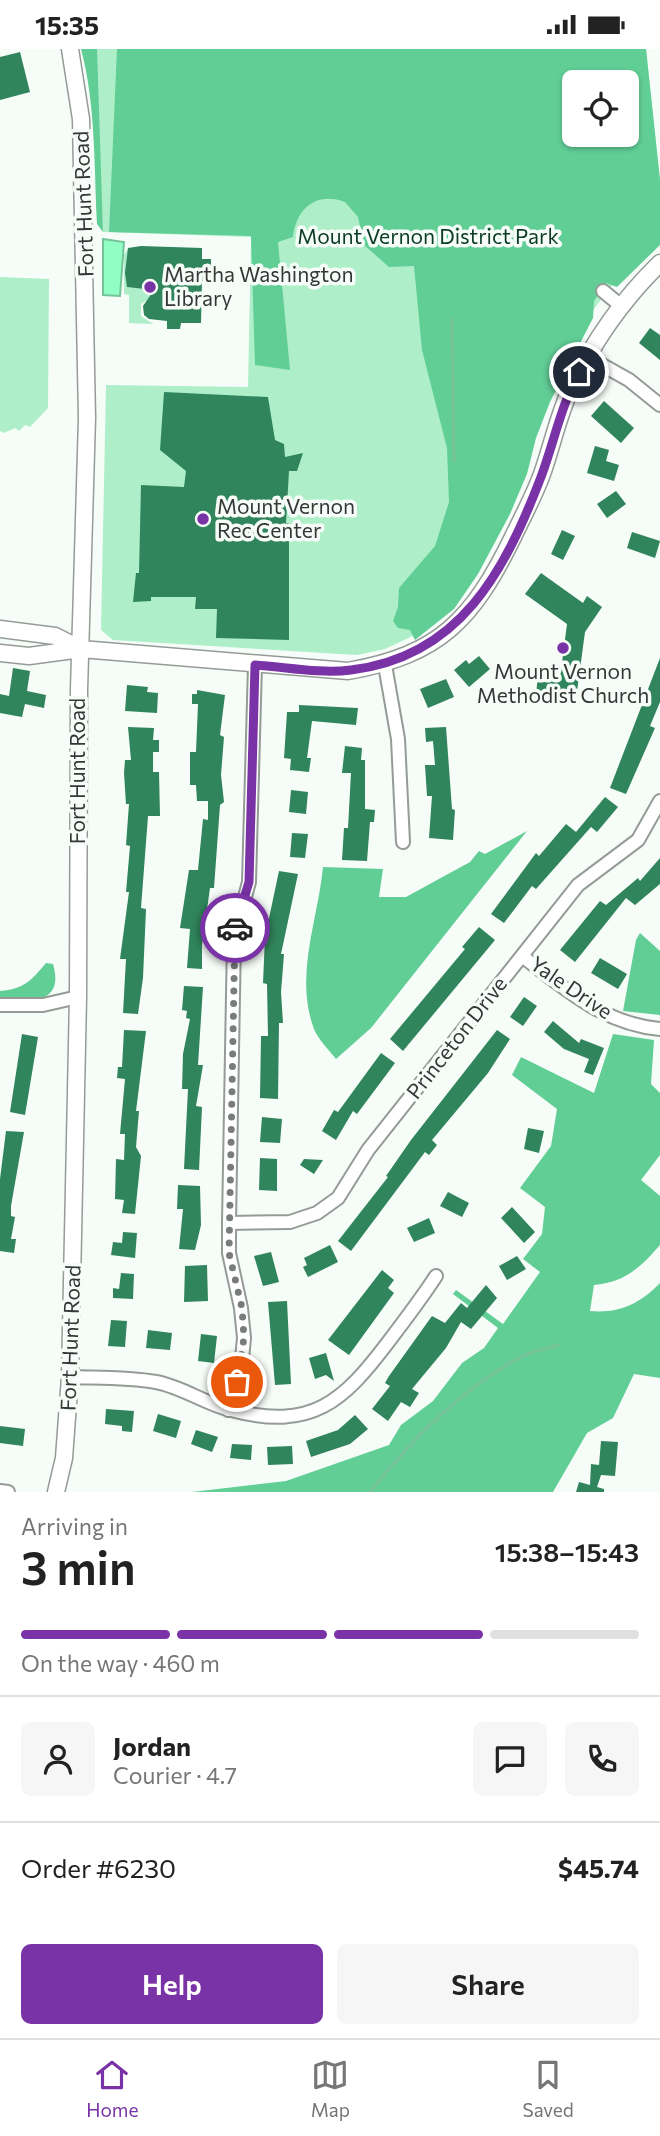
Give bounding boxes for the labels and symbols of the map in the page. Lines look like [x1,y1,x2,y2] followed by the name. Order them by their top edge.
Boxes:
[67,130,98,278] street label: Fort Hunt Road
[297,223,559,248] park label: Mount Vernon District Park
[164,261,354,310] place label: Martha Washington Library
[142,279,158,295] marker: Martha Washington Library
[549,342,609,402] pin
[217,493,355,542] place label: Mount Vernon Rec Center
[195,511,211,527] marker: Mount Vernon Rec Center
[555,640,571,656] marker: Mount Vernon Methodist Church
[477,658,649,707] place label: Mount Vernon Methodist Church
[64,698,89,844] street label: Fort Hunt Road
[200,893,270,963] courier
[526,950,618,1023] street label: Yale Drive
[400,971,511,1103] street label: Princeton Drive
[54,1264,85,1412] street label: Fort Hunt Road
[207,1352,267,1412] pin

